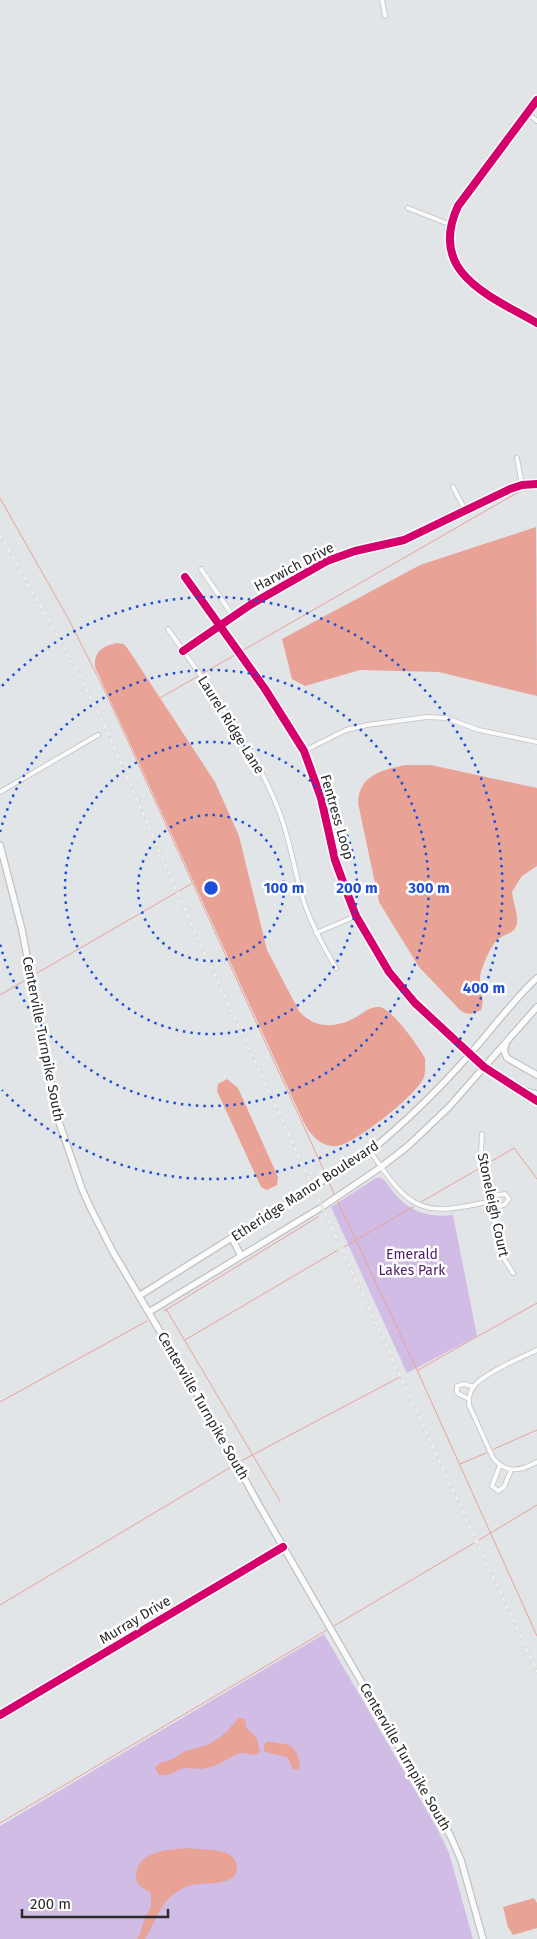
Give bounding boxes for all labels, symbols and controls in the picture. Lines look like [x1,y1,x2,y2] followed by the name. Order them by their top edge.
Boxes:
[251,539,337,595] street label: Harwich Drive
[194,673,268,777] street label: Laurel Ridge Lane
[317,772,357,862] street label: Fentress Loop
[202,879,220,897] centre of rings
[264,879,304,897] text: 100 m
[336,879,378,897] text: 200 m
[407,879,450,897] text: 300 m
[19,955,67,1123] street label: Centerville Turnpike South
[463,979,505,997] text: 400 m
[228,1137,382,1245] street label: Etheridge Manor Boulevard
[474,1152,512,1259] street label: Stoneleigh Court
[379,1246,446,1279] park label: Emerald Lakes Park
[154,1329,252,1483] street label: Centerville Turnpike South
[96,1592,174,1648] street label: Murray Drive
[356,1680,454,1834] street label: Centerville Turnpike South
[22,1886,169,1918] scale bar
[30,1895,71,1913] text: 200 m

